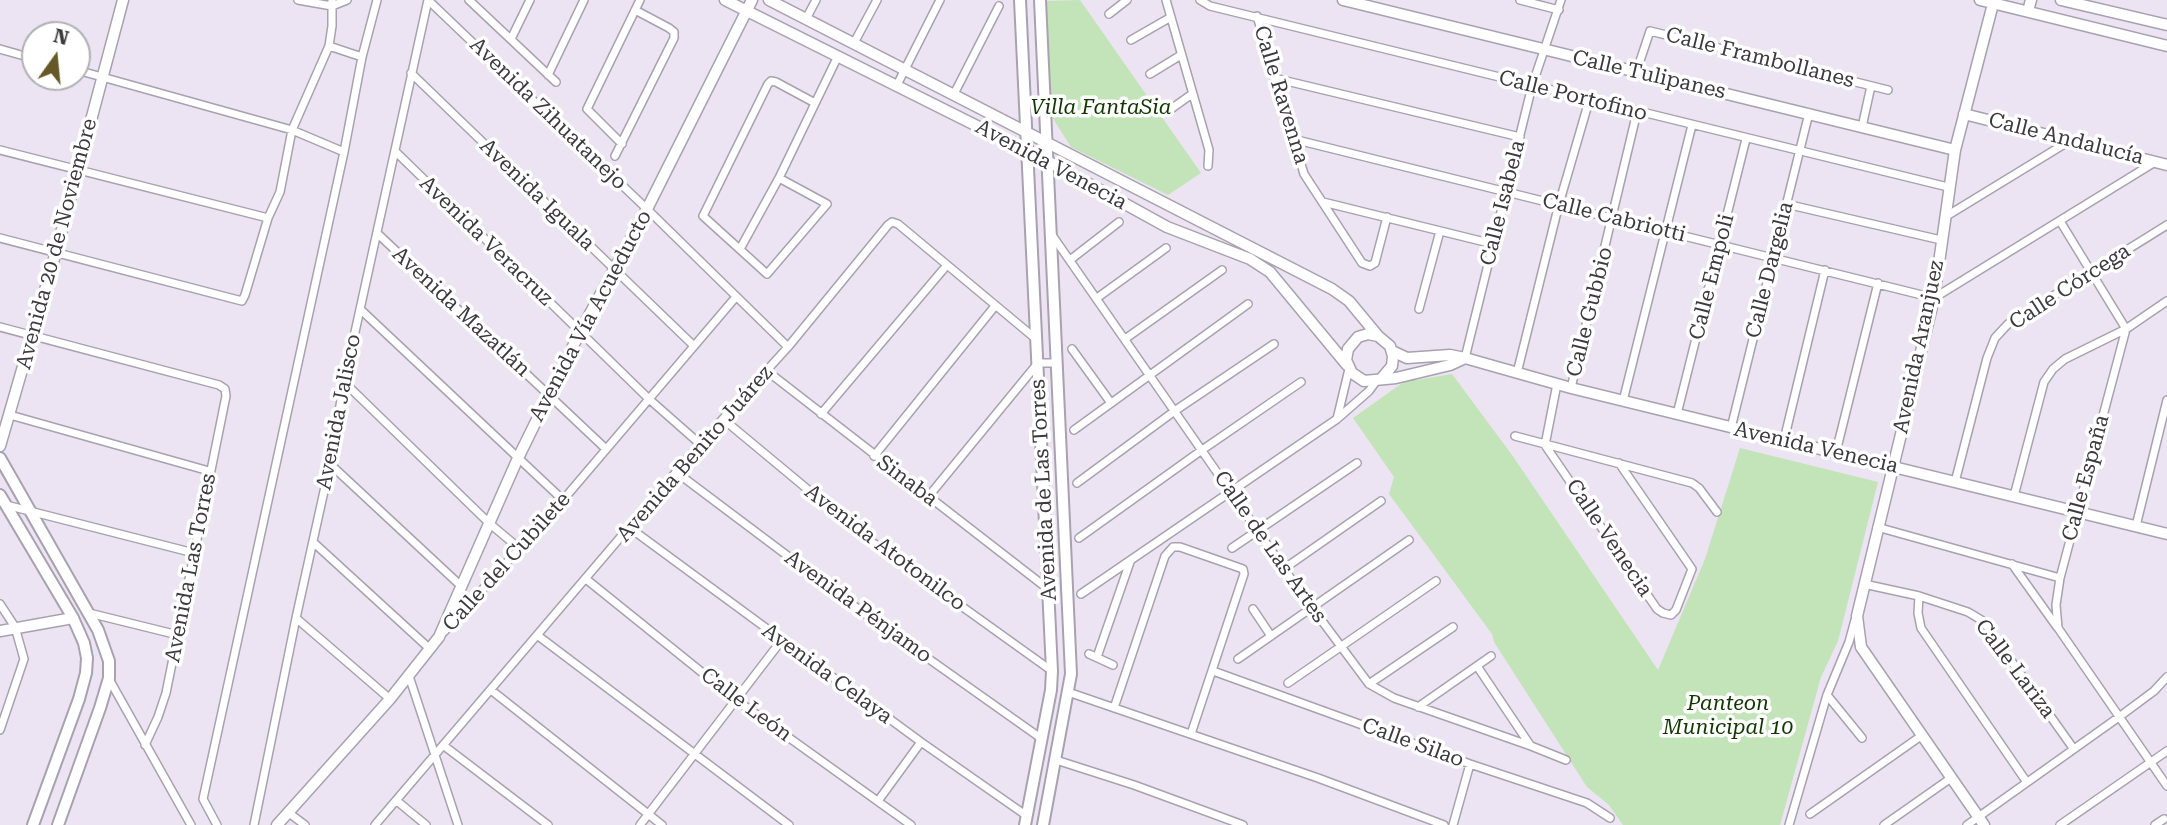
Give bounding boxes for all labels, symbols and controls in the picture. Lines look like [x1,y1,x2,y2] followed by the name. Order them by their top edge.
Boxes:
[21,21,91,91] north arrow
[1663,22,1857,94] street label: Calle Frambollanes
[1248,23,1314,167] street label: Calle Ravenna
[51,24,71,50] text: N
[464,33,632,195] street label: Avenida Zihuatanejo
[1570,45,1728,105] street label: Calle Tulipanes
[1496,65,1650,127] street label: Calle Portofino
[1031,95,1171,121] park label: Villa FantaSia
[1986,108,2146,170] street label: Calle Andalucía
[971,114,1131,216] street label: Avenida Venecia
[11,116,103,372] street label: Avenida 20 de Noviembre
[474,134,600,256] street label: Avenida Iguala
[1475,138,1531,268] street label: Calle Isabela
[414,171,558,311] street label: Avenida Veracruz
[1540,188,1688,248] street label: Calle Cabriotti
[1741,199,1799,341] street label: Calle Dargelia
[525,206,657,426] street label: Avenida Vía Acueducto
[1684,212,1740,342] street label: Calle Empoli
[2005,239,2135,335] street label: Calle Córcega
[387,242,535,382] street label: Avenida Mazatlán
[1562,244,1618,380] street label: Calle Gubbio
[1888,258,1950,436] street label: Avenida Aranjuez
[312,332,366,492] street label: Avenida Jalisco
[612,361,778,547] street label: Avenida Benito Juárez
[1026,378,1062,602] street label: Avenida de Las Torres
[2057,412,2115,544] street label: Calle España
[1731,417,1901,479] street label: Avenida Venecia
[872,450,942,512] street label: Sinaba
[1208,466,1332,628] street label: Calle de Las Artes
[160,471,222,665] street label: Avenida Las Torres
[1560,474,1658,602] street label: Calle Venecia
[800,479,970,617] street label: Avenida Atotonilco
[438,487,576,637] street label: Calle del Cubilete
[780,545,936,669] street label: Avenida Pénjamo
[1970,615,2060,723] street label: Calle Lariza
[757,618,897,730] street label: Avenida Celaya
[696,663,796,747] street label: Calle León
[1663,691,1793,741] park label: Panteon Municipal 10
[1359,713,1467,773] street label: Calle Silao

